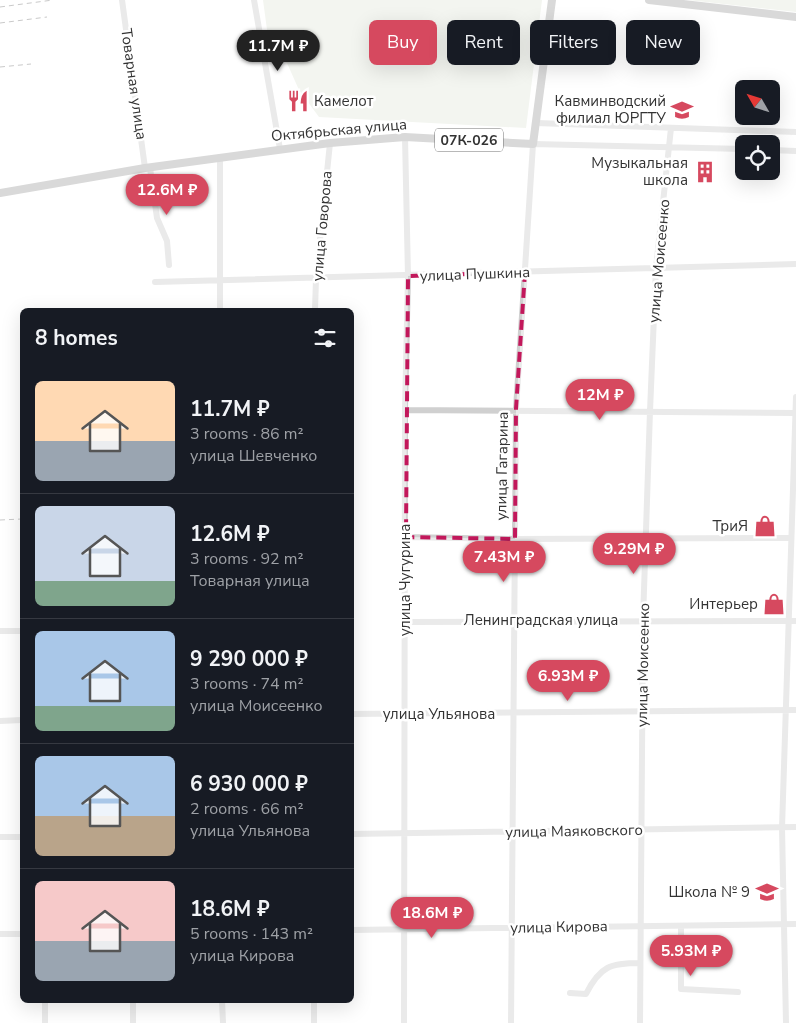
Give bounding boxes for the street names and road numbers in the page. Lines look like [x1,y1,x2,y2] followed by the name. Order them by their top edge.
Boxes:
[116,27,152,141] street label: Товарная улица
[270,114,408,146] street label: Октябрьская улица
[435,128,503,152] road number: 07К-026
[307,170,337,282] street label: улица Говорова
[644,198,674,324] street label: улица Моисеенко
[419,262,531,286] street label: улица Пушкина
[491,411,513,521] street label: улица Гагарина
[395,524,415,636] street label: улица Чугурина
[632,603,654,727] street label: улица Моисеенко
[464,610,618,630] street label: Ленинградская улица
[383,704,495,724] street label: улица Ульянова
[505,820,643,842] street label: улица Маяковского
[510,916,608,938] street label: улица Кирова

